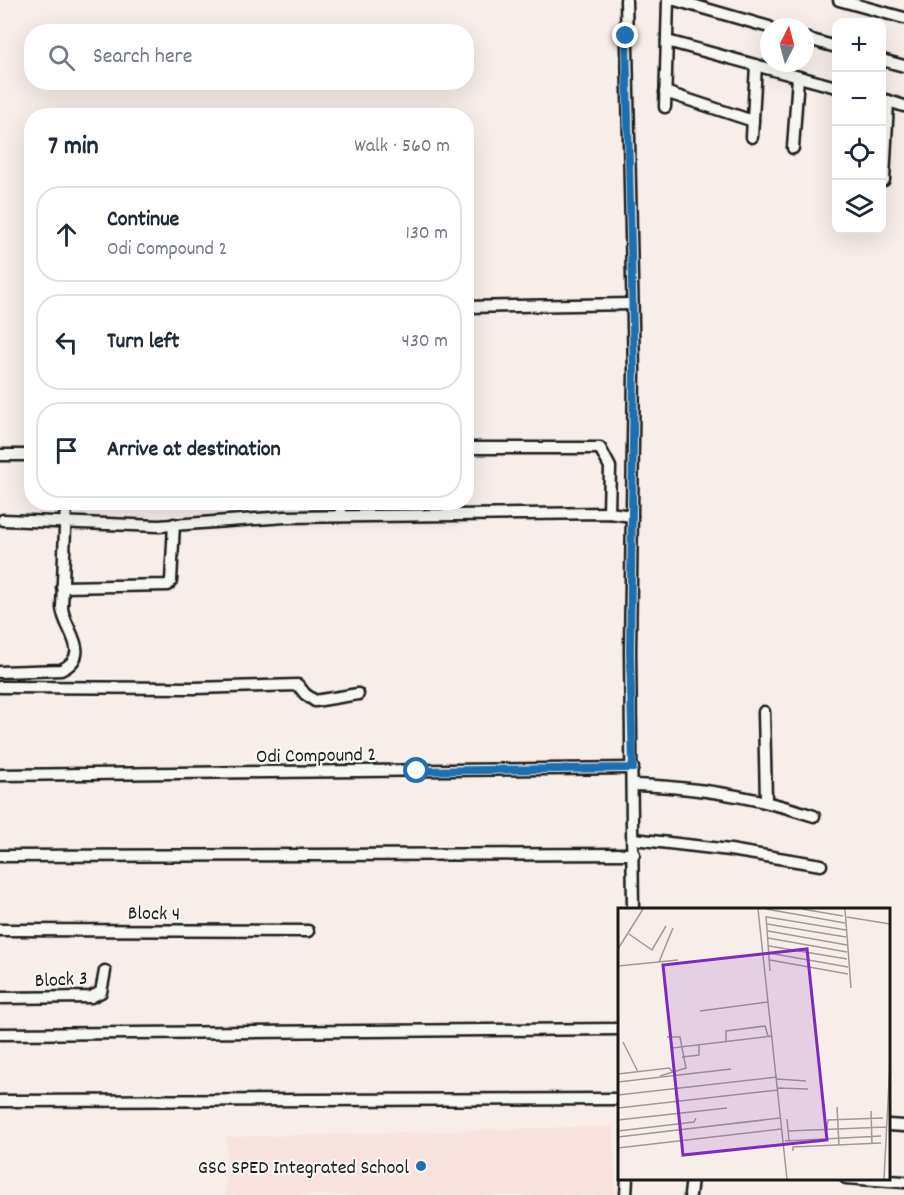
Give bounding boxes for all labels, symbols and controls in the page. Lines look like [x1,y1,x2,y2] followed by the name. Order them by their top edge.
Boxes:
[760,18,814,72] north arrow
[832,18,886,234] map controls
[832,18,886,72] button: +
[612,22,638,48] route end
[24,24,474,90] search box
[45,41,78,74] icon: search
[93,42,192,73] text: Search here
[832,72,886,126] button: −
[832,126,886,180] button: locate
[48,129,99,166] text: 7 min
[354,133,450,161] text: Walk · 560 m
[832,180,886,234] button: layers
[107,205,179,236] text: Continue
[50,218,83,251] icon: ahead
[406,220,448,248] text: 130 m
[107,236,227,264] text: Odi Compound 2
[50,326,83,359] icon: left
[107,327,179,358] text: Turn left
[402,328,448,356] text: 430 m
[50,434,83,467] icon: arrive
[107,435,281,466] text: Arrive at destination
[256,742,376,772] street label: Odi Compound 2
[403,757,429,783] route start
[128,901,180,929] street label: Block 4
[618,908,889,1180] inset map
[34,966,88,996] street label: Block 3
[198,1155,409,1183] place label: GSC SPED Integrated School
[414,1159,428,1173] marker: GSC SPED Integrated School

